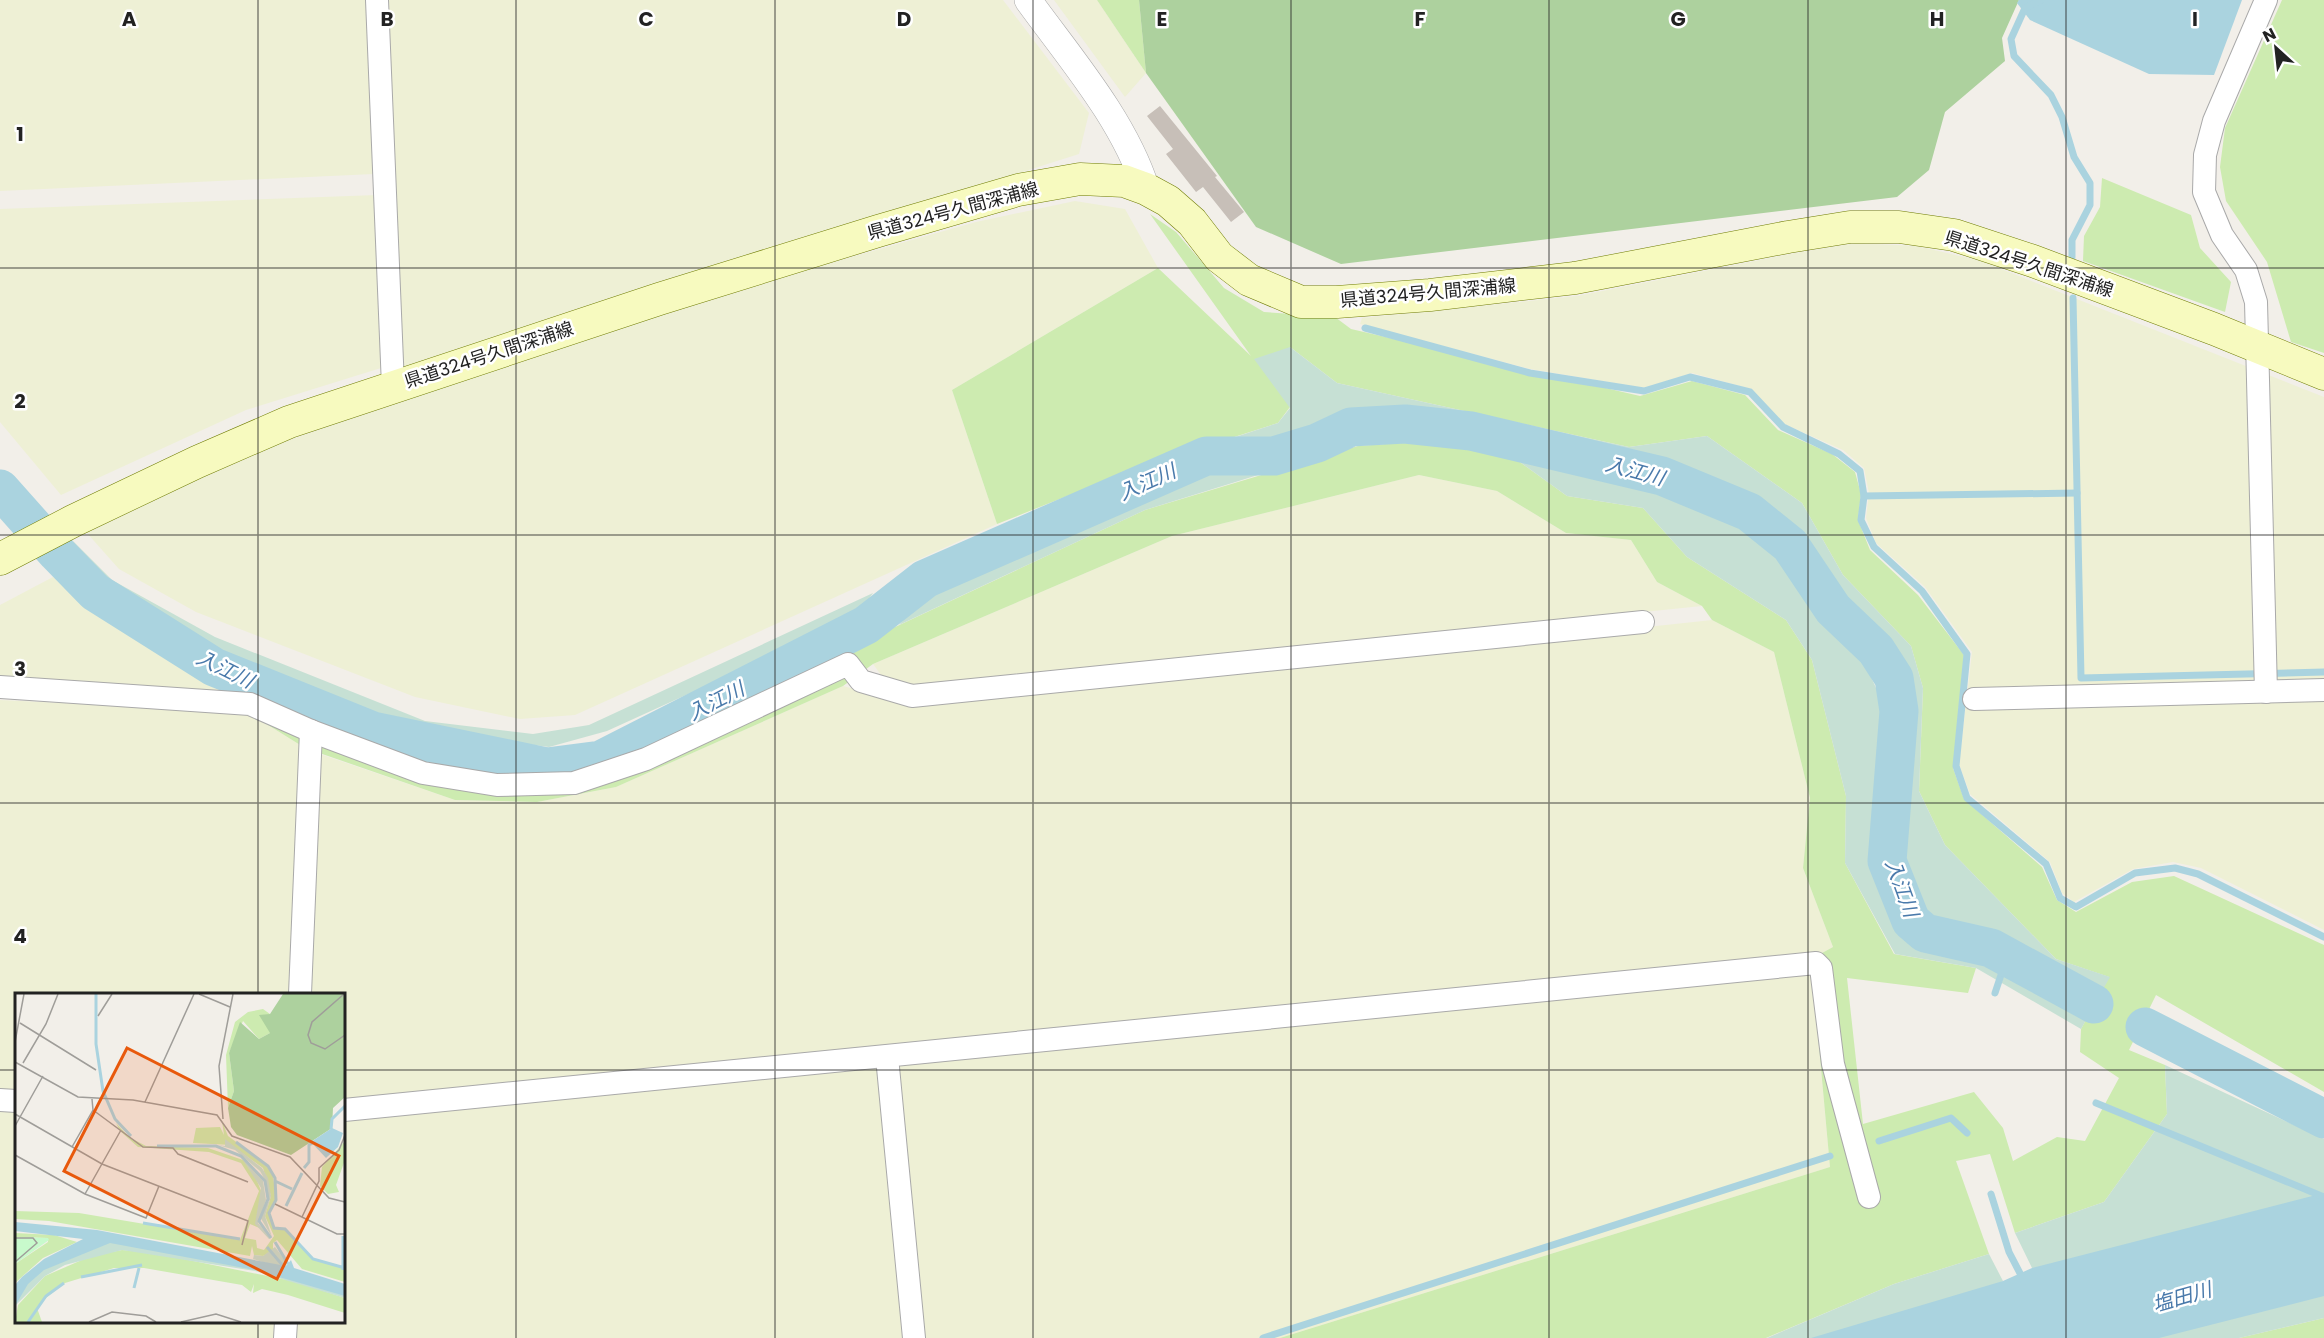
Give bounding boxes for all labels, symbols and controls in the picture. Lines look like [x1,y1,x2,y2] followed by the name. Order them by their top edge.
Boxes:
[122,5,137,33] text: A
[380,5,394,33] text: B
[638,5,654,33] text: C
[897,5,911,33] text: D
[1157,5,1167,33] text: E
[1415,5,1426,33] text: F
[1670,5,1686,33] text: G
[1930,5,1944,33] text: H
[2192,5,2198,33] text: I
[2246,18,2306,78] north arrow
[2259,22,2280,48] text: N
[16,120,24,148] text: 1
[864,176,1041,245] street label: 県道324号久間深浦線
[1941,224,2117,303] street label: 県道324号久間深浦線
[1339,272,1517,313] street label: 県道324号久間深浦線
[401,315,577,394] street label: 県道324号久間深浦線
[14,387,26,415] text: 2
[1602,450,1670,493] water label: 入江川
[1114,456,1182,507] water label: 入江川
[192,643,260,696] water label: 入江川
[14,655,26,683] text: 3
[683,674,751,727] water label: 入江川
[1879,855,1926,923] water label: 入江川
[13,922,27,950] text: 4
[15,993,345,1323] inset map
[2149,1275,2217,1319] water label: 塩田川

